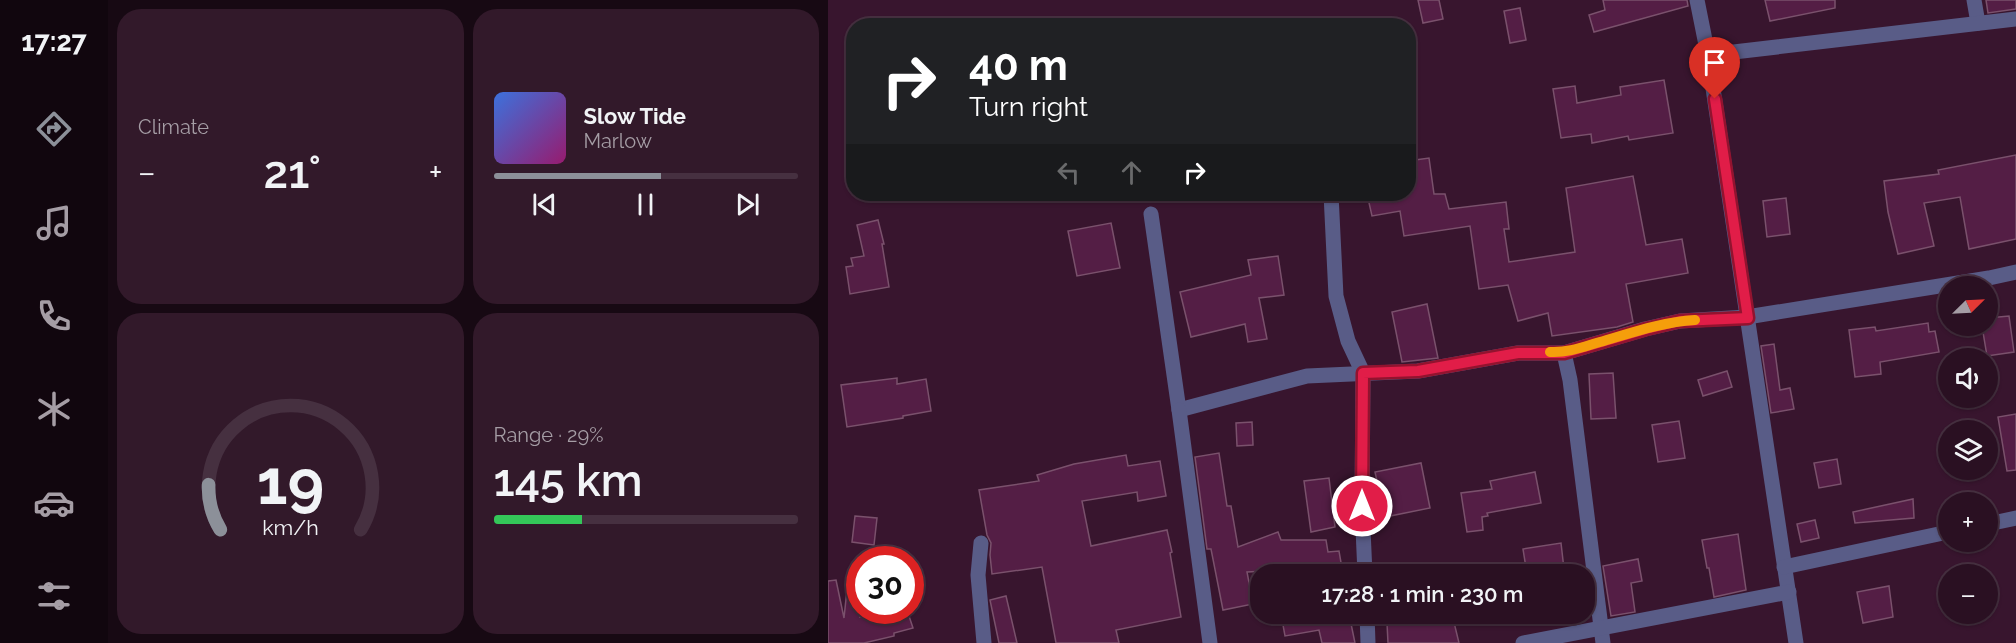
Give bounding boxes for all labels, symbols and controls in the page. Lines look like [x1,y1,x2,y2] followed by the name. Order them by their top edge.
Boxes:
[21,26,87,57] text: 17:27
[1689,37,1740,99] pin
[969,41,1068,90] text: 40 m
[870,42,948,120] icon: right
[1698,46,1731,79] icon: arrive
[969,91,1088,122] text: Turn right
[584,103,686,129] text: Slow Tide
[33,108,75,150] icon: directions
[138,115,209,139] text: Climate
[584,129,652,153] text: Marlow
[264,146,321,199] text: 21°
[138,153,156,192] text: −
[429,153,443,192] text: +
[1052,156,1085,189] icon: left
[1115,156,1148,189] icon: ahead
[1178,156,1211,189] icon: right
[528,188,561,221] icon: previous
[629,188,662,221] icon: pause
[731,188,764,221] icon: next
[33,202,75,244] icon: music
[1938,276,1998,336] north arrow
[1938,276,1998,624] map controls
[33,295,75,337] icon: phone
[1938,348,1998,408] button: sound
[33,388,75,430] icon: climate
[1938,420,1998,480] button: layers
[494,423,603,447] text: Range · 29%
[256,445,324,519] text: 19
[494,454,642,507] text: 145 km
[1330,474,1394,538] position arrow
[33,482,75,524] icon: car
[1938,492,1998,552] button: +
[262,516,319,541] text: km/h
[846,546,924,624] speed limit sign: 30
[1938,564,1998,624] button: −
[33,575,75,617] icon: filters
[1322,581,1523,607] text: 17:28 · 1 min · 230 m

